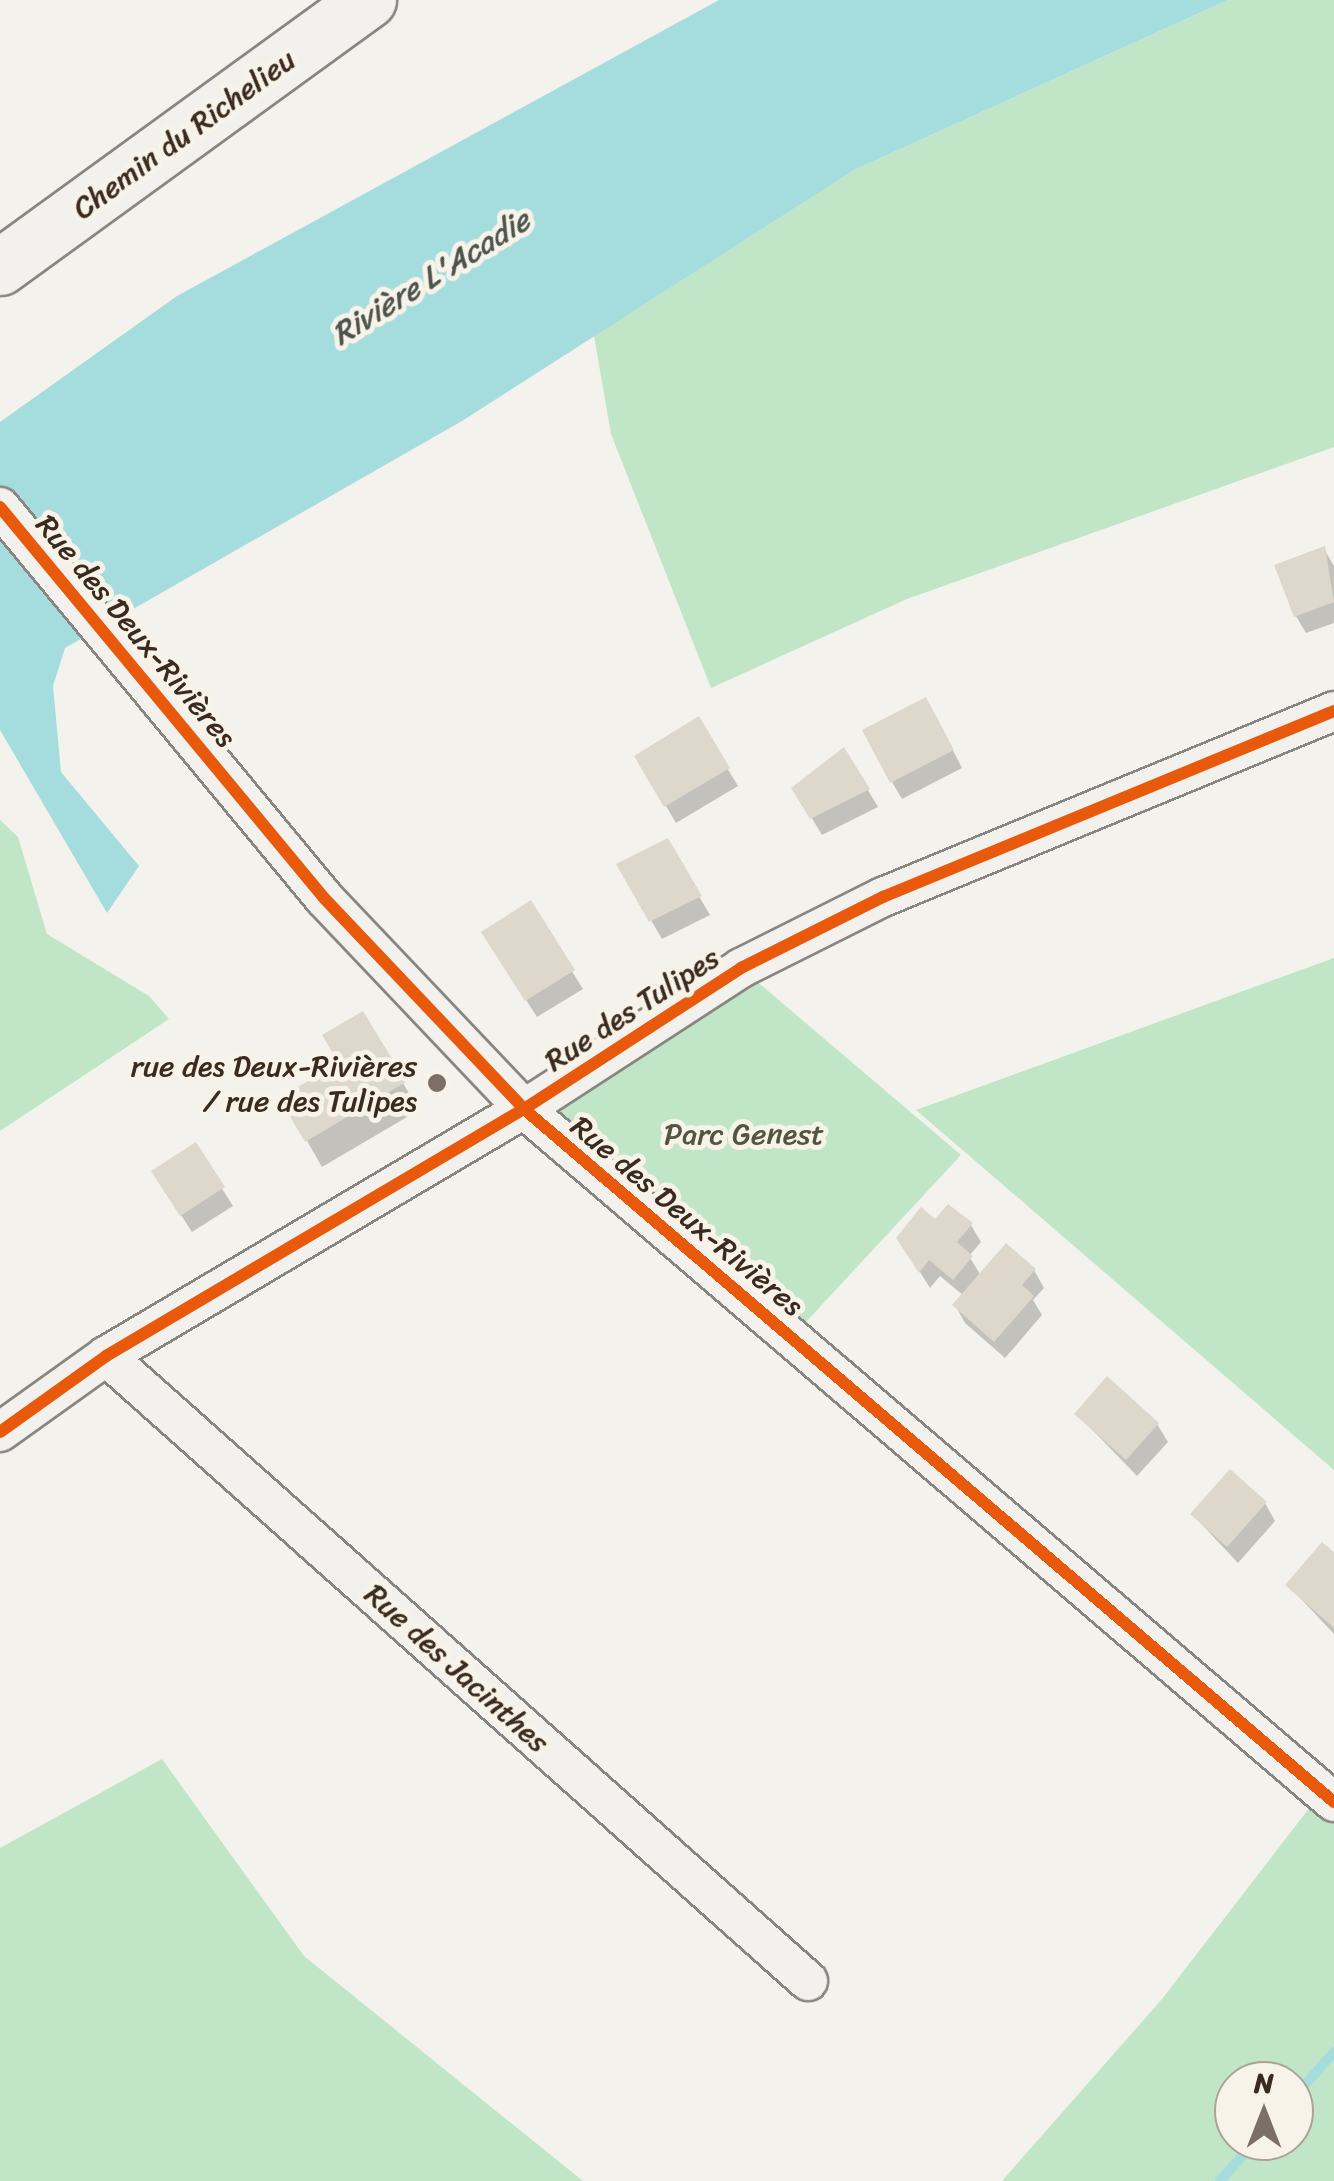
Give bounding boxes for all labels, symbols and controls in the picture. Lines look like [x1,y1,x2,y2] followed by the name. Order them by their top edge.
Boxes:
[66,41,302,227] street label: Chemin du Richelieu
[325,202,537,354] water label: Rivière L'Acadie
[27,507,245,755] street label: Rue des Deux-Rivières
[538,939,726,1079] street label: Rue des Tulipes
[128,1048,417,1118] place label: rue des Deux-Rivières / rue des Tulipes
[426,1072,448,1094] marker: rue des Deux-Rivières / rue des Tulipes
[563,1107,811,1325] street label: Rue des Deux-Rivières
[664,1116,824,1152] park label: Parc Genest
[358,1576,556,1760] street label: Rue des Jacinthes
[1254,2058,1274,2107] text: N
[1214,2061,1314,2161] north arrow

